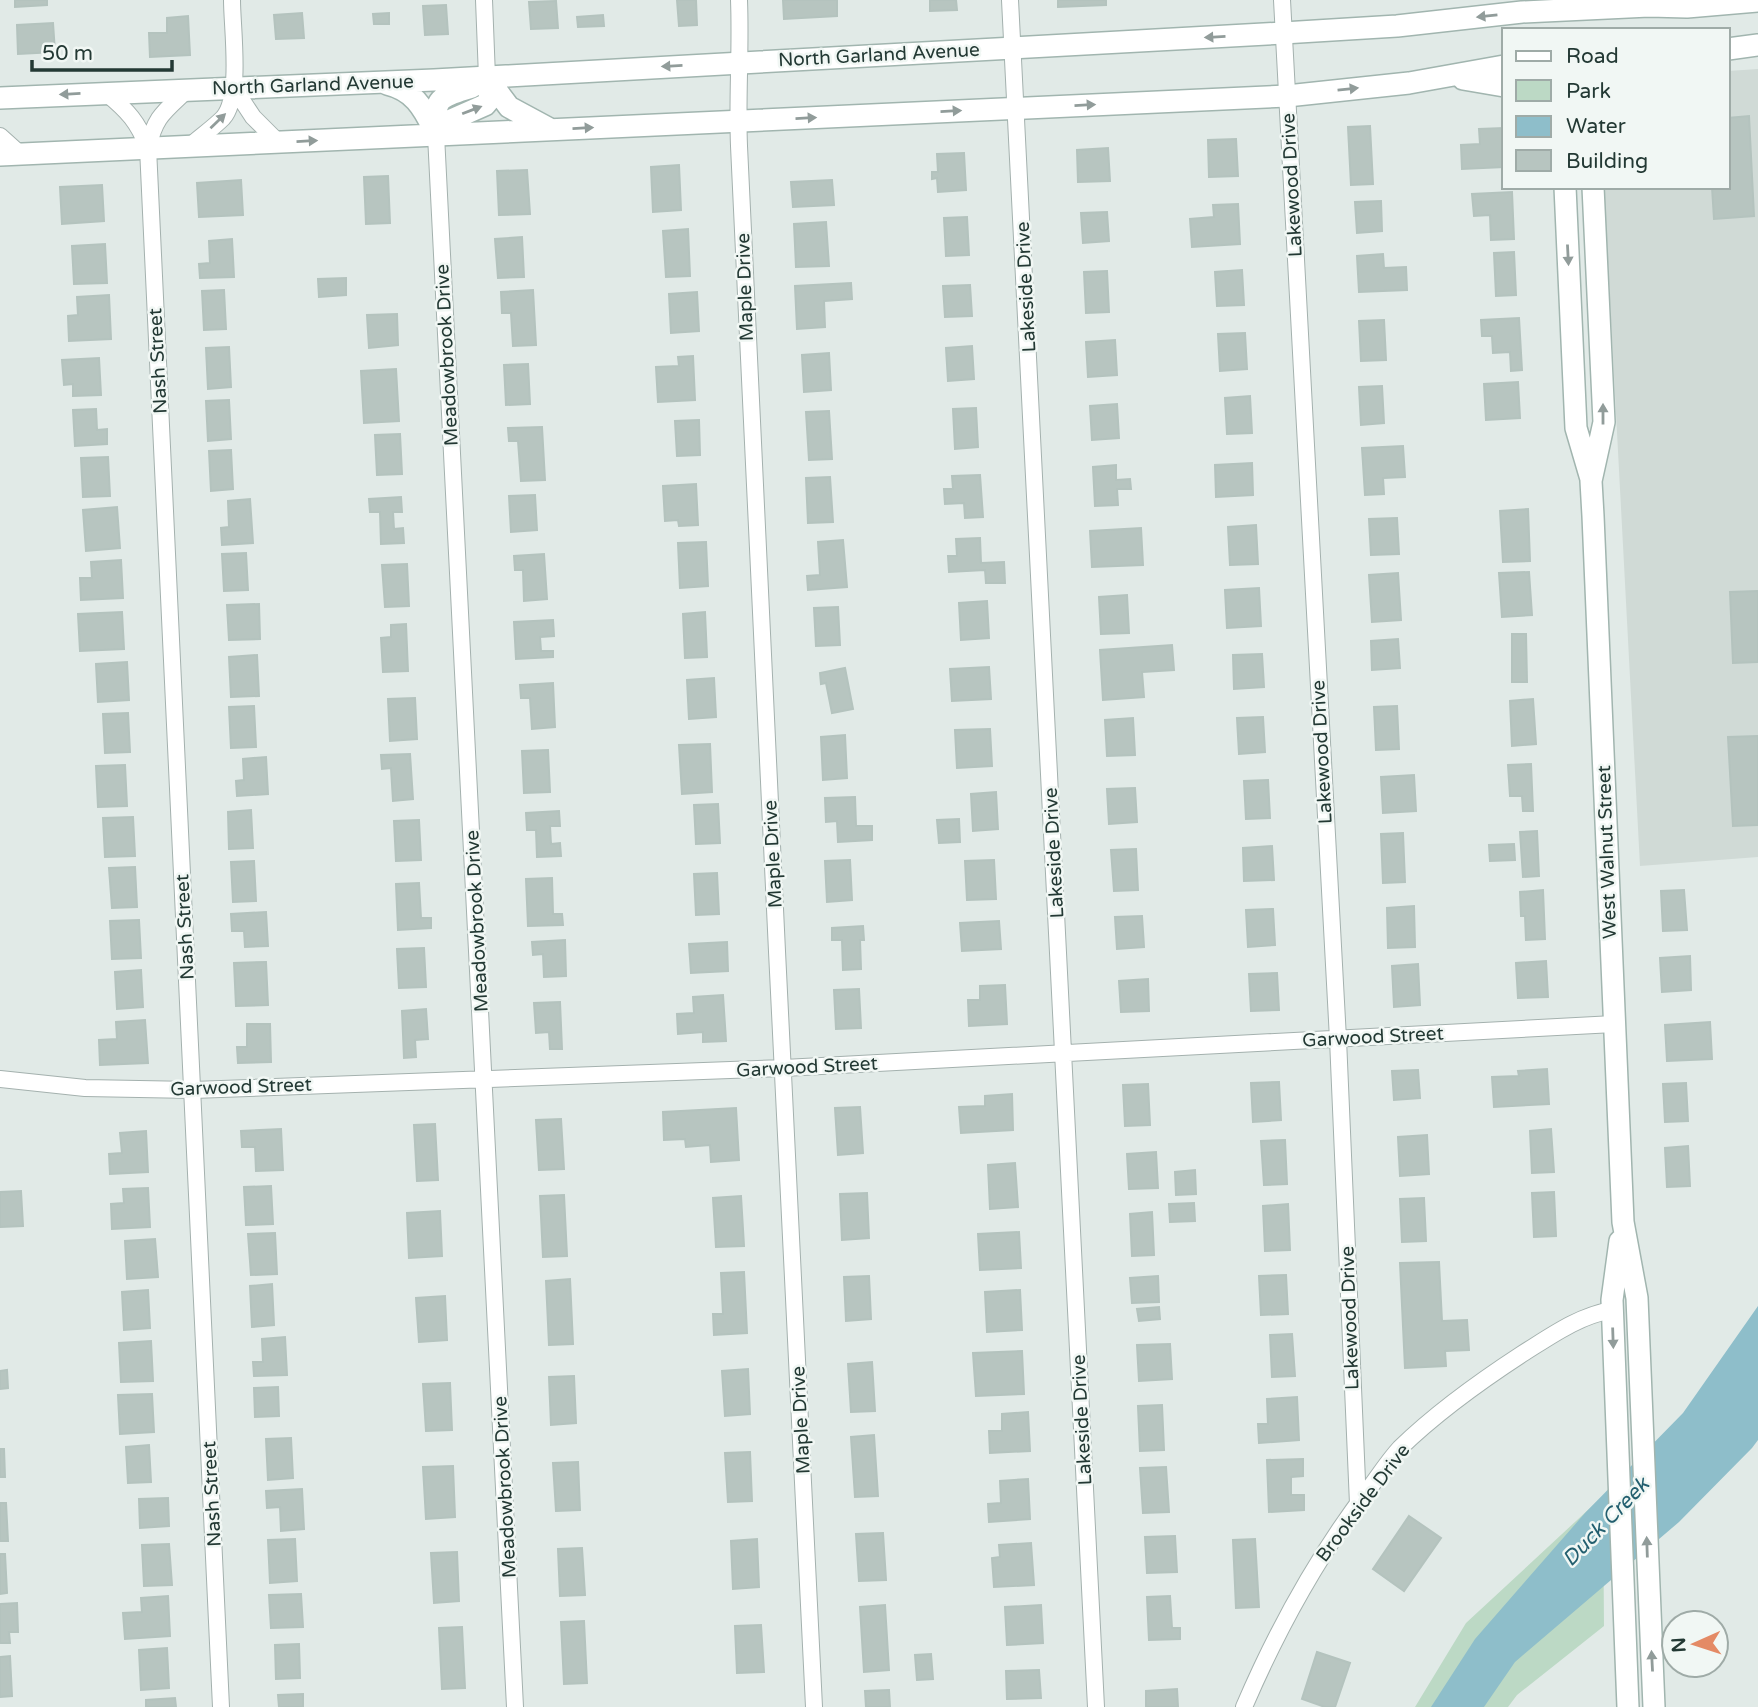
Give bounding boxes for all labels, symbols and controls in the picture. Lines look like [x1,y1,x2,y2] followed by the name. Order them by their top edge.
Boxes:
[1476,11,1498,22] one-way arrow
[32,28,172,72] scale bar
[1502,28,1730,189] legend
[1204,31,1226,42] one-way arrow
[778,39,980,71] street label: North Garland Avenue
[42,41,93,66] text: 50 m
[1566,44,1619,69] text: Road
[661,61,683,72] one-way arrow
[212,70,414,100] street label: North Garland Avenue
[1566,79,1611,104] text: Park
[1337,83,1359,94] one-way arrow
[59,89,81,100] one-way arrow
[1074,99,1096,110] one-way arrow
[461,104,482,115] one-way arrow
[940,106,962,117] one-way arrow
[209,112,226,129] one-way arrow
[795,112,817,123] one-way arrow
[1277,112,1307,258] street label: Lakewood Drive
[1566,114,1626,139] text: Water
[572,123,594,134] one-way arrow
[296,135,318,146] one-way arrow
[1566,149,1648,174] text: Building
[1012,221,1040,353] street label: Lakeside Drive
[732,233,758,341] street label: Maple Drive
[1562,245,1573,267] one-way arrow
[431,263,463,447] street label: Meadowbrook Drive
[144,308,172,414] street label: Nash Street
[1597,403,1609,425] one-way arrow
[1307,679,1337,825] street label: Lakewood Drive
[1593,765,1621,939] street label: West Walnut Street
[1040,787,1068,919] street label: Lakeside Drive
[759,799,787,909] street label: Maple Drive
[461,829,493,1013] street label: Meadowbrook Drive
[171,874,199,980] street label: Nash Street
[1302,1022,1444,1052] street label: Garwood Street
[736,1052,878,1082] street label: Garwood Street
[170,1074,312,1100] street label: Garwood Street
[1336,1246,1364,1390] street label: Lakewood Drive
[1608,1327,1619,1349] one-way arrow
[1068,1354,1096,1486] street label: Lakeside Drive
[787,1365,815,1475] street label: Maple Drive
[489,1395,521,1579] street label: Meadowbrook Drive
[1312,1440,1414,1566] street label: Brookside Drive
[198,1441,226,1547] street label: Nash Street
[1557,1471,1656,1572] water label: Duck Creek
[1641,1535,1652,1557] one-way arrow
[1660,1609,1730,1679] north arrow
[1668,1637,1690,1653] text: N
[1646,1650,1657,1672] one-way arrow

